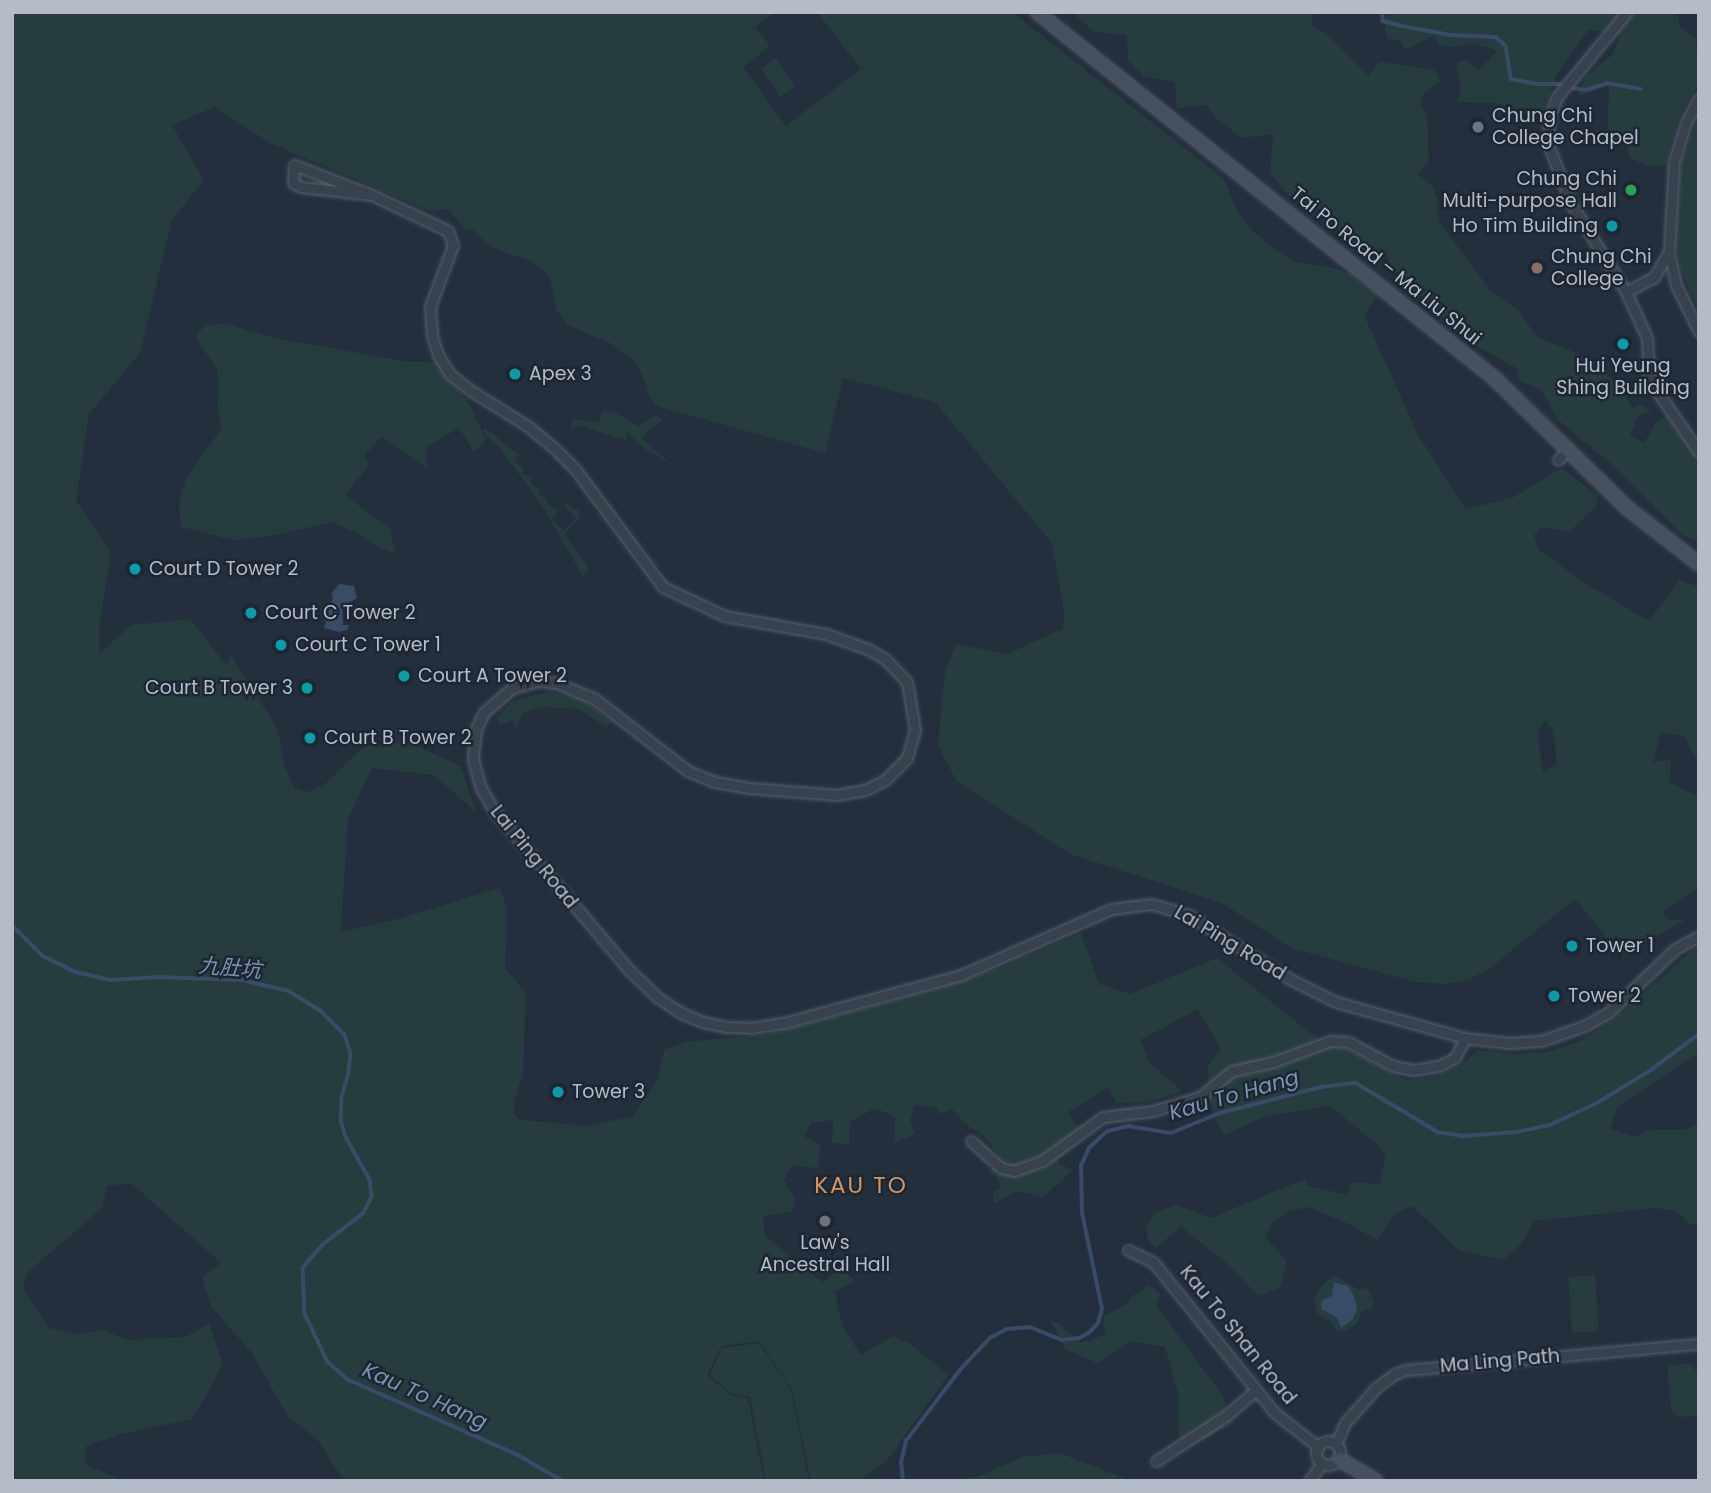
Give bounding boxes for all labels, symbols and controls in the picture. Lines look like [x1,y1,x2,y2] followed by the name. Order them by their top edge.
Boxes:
[1492,105,1639,149] place label: Chung Chi College Chapel
[1470,119,1486,135] marker: Chung Chi College Chapel
[1443,168,1617,212] place label: Chung Chi Multi-purpose Hall
[1286,182,1486,350] street label: Tai Po Road – Ma Liu Shui
[1623,182,1639,198] marker: Chung Chi Multi-purpose Hall
[1452,215,1598,237] place label: Ho Tim Building
[1604,218,1620,234] marker: Ho Tim Building
[1551,246,1652,290] place label: Chung Chi College
[1529,260,1545,276] marker: Chung Chi College
[1615,336,1631,352] marker: Hui Yeung Shing Building
[1556,355,1690,399] place label: Hui Yeung Shing Building
[529,363,592,385] place label: Apex 3
[507,366,523,382] marker: Apex 3
[149,558,298,580] place label: Court D Tower 2
[127,561,143,577] marker: Court D Tower 2
[265,602,416,624] place label: Court C Tower 2
[243,605,259,621] marker: Court C Tower 2
[295,634,441,656] place label: Court C Tower 1
[273,637,289,653] marker: Court C Tower 1
[418,665,567,687] place label: Court A Tower 2
[396,668,412,684] marker: Court A Tower 2
[145,677,293,699] place label: Court B Tower 3
[299,680,315,696] marker: Court B Tower 3
[324,727,472,749] place label: Court B Tower 2
[302,730,318,746] marker: Court B Tower 2
[486,801,582,913] street label: Lai Ping Road
[1170,901,1290,985] street label: Lai Ping Road
[1586,935,1654,957] place label: Tower 1
[1564,938,1580,954] marker: Tower 1
[198,953,262,983] water label: 九肚坑
[1568,985,1641,1007] place label: Tower 2
[1546,988,1562,1004] marker: Tower 2
[1166,1064,1302,1126] water label: Kau To Hang
[572,1081,645,1103] place label: Tower 3
[550,1084,566,1100] marker: Tower 3
[815,1171,907,1199] district label: KAU TO
[817,1213,833,1229] marker: Law's Ancestral Hall
[760,1232,890,1276] place label: Law's Ancestral Hall
[1175,1261,1301,1409] street label: Kau To Shan Road
[1439,1344,1561,1378] street label: Ma Ling Path
[359,1357,491,1435] water label: Kau To Hang

